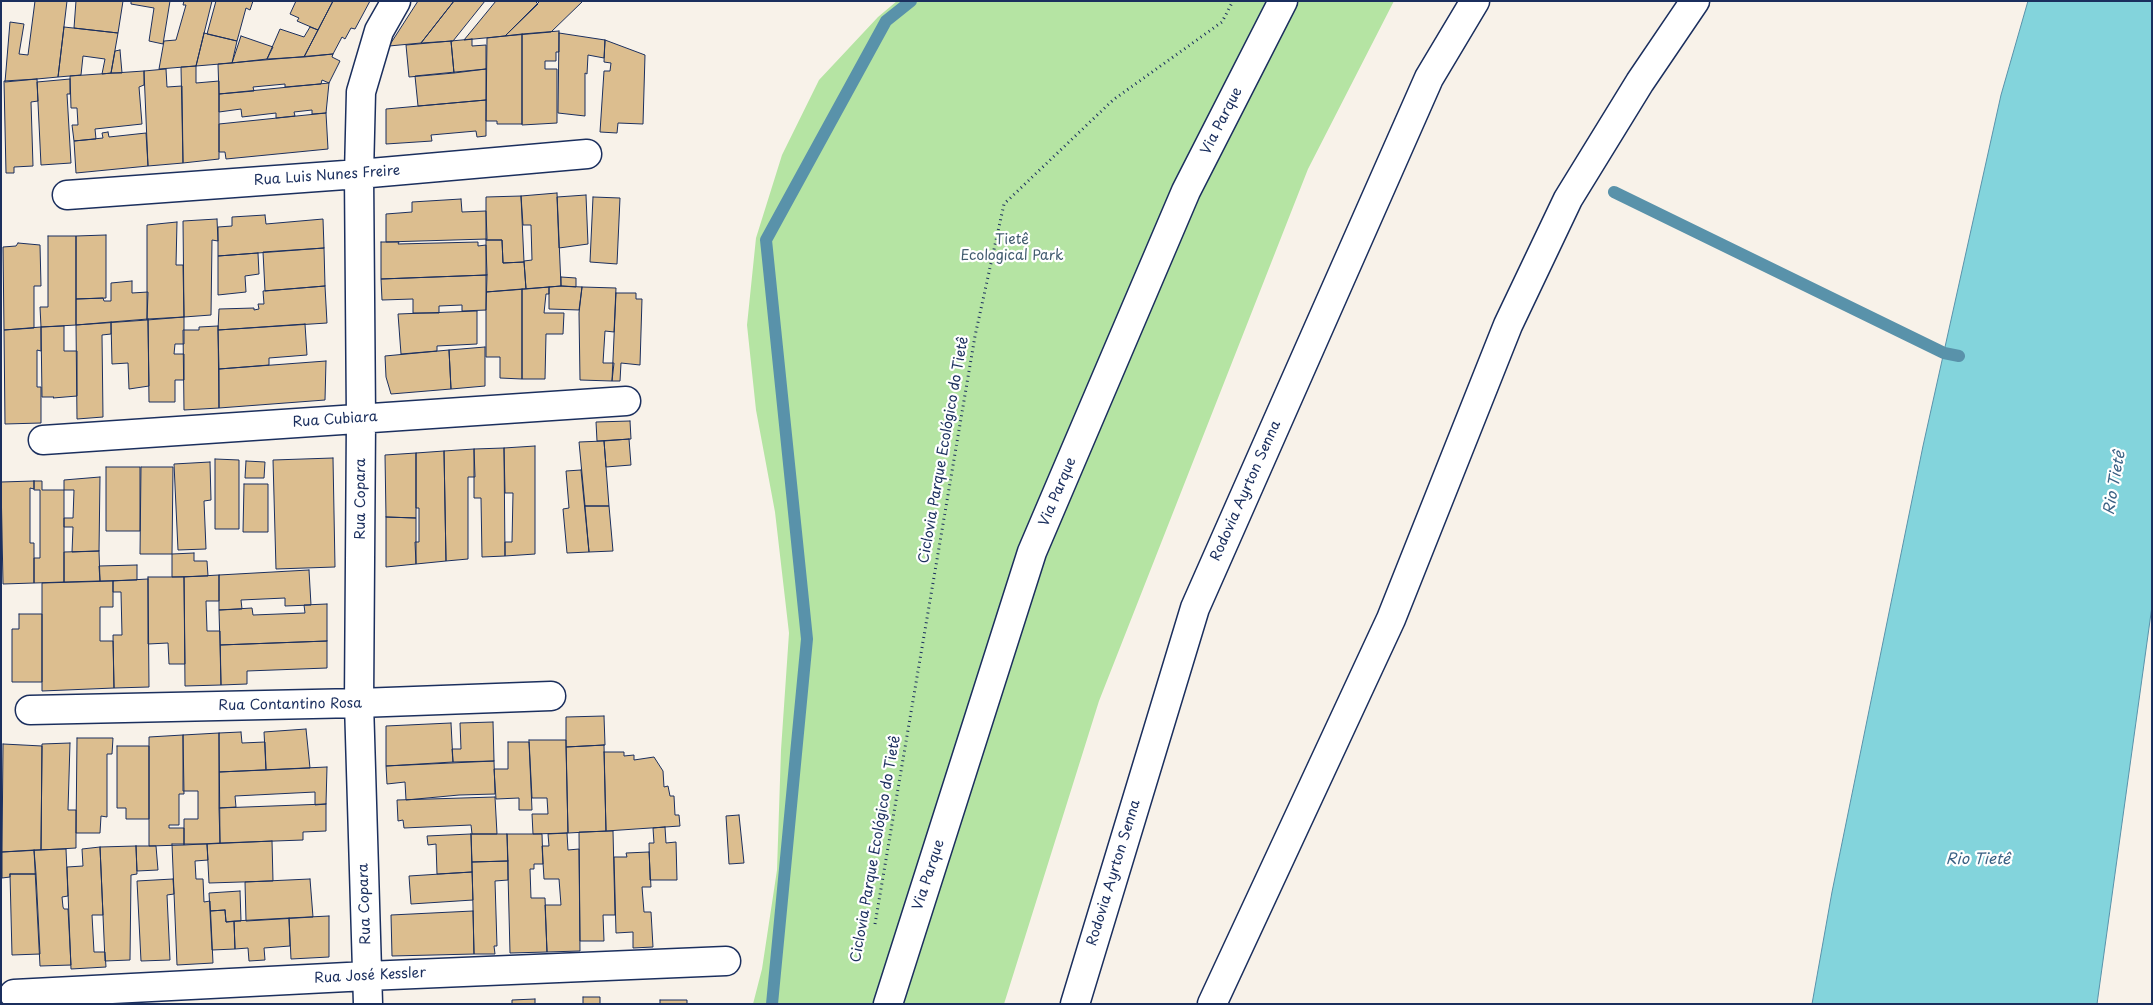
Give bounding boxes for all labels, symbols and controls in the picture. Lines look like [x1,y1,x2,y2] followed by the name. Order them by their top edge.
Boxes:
[1198,85,1246,157] street label: Via Parque
[253,162,401,190] street label: Rua Luis Nunes Freire
[960,232,1064,264] park label: Tietê Ecological Park
[916,335,972,565] street label: Ciclovia Parque Ecológico do Tietê
[292,409,378,431] street label: Rua Cubiara
[1207,418,1285,564] street label: Rodovia Ayrton Senna
[2101,450,2129,516] water label: Rio Tietê
[1036,455,1080,529] street label: Via Parque
[353,458,369,540] street label: Rua Copara
[218,695,362,715] street label: Rua Contantino Rosa
[848,734,904,964] street label: Ciclovia Parque Ecológico do Tietê
[1084,798,1144,948] street label: Rodovia Ayrton Senna
[910,838,948,912] street label: Via Parque
[1946,851,2010,869] water label: Rio Tietê
[355,863,375,945] street label: Rua Copara
[314,965,426,987] street label: Rua José Kessler

